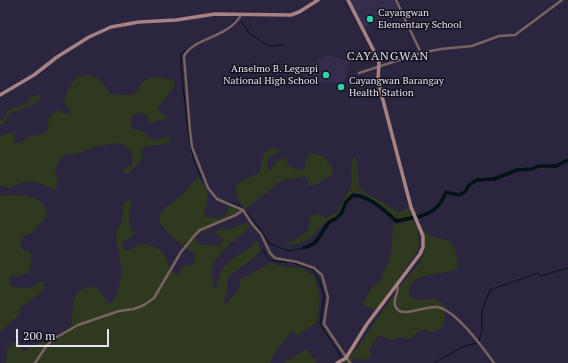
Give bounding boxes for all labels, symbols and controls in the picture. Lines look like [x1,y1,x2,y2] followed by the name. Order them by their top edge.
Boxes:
[378,7,462,30] place label: Cayangwan Elementary School
[365,14,375,24] marker: Cayangwan Elementary School
[347,50,429,64] district label: CAYANGWAN
[223,63,318,86] place label: Anselmo B. Legaspi National High School
[321,70,331,80] marker: Anselmo B. Legaspi National High School
[349,75,444,98] place label: Cayangwan Barangay Health Station
[336,82,346,92] marker: Cayangwan Barangay Health Station
[18,321,111,347] scale bar
[23,328,55,343] text: 200 m

